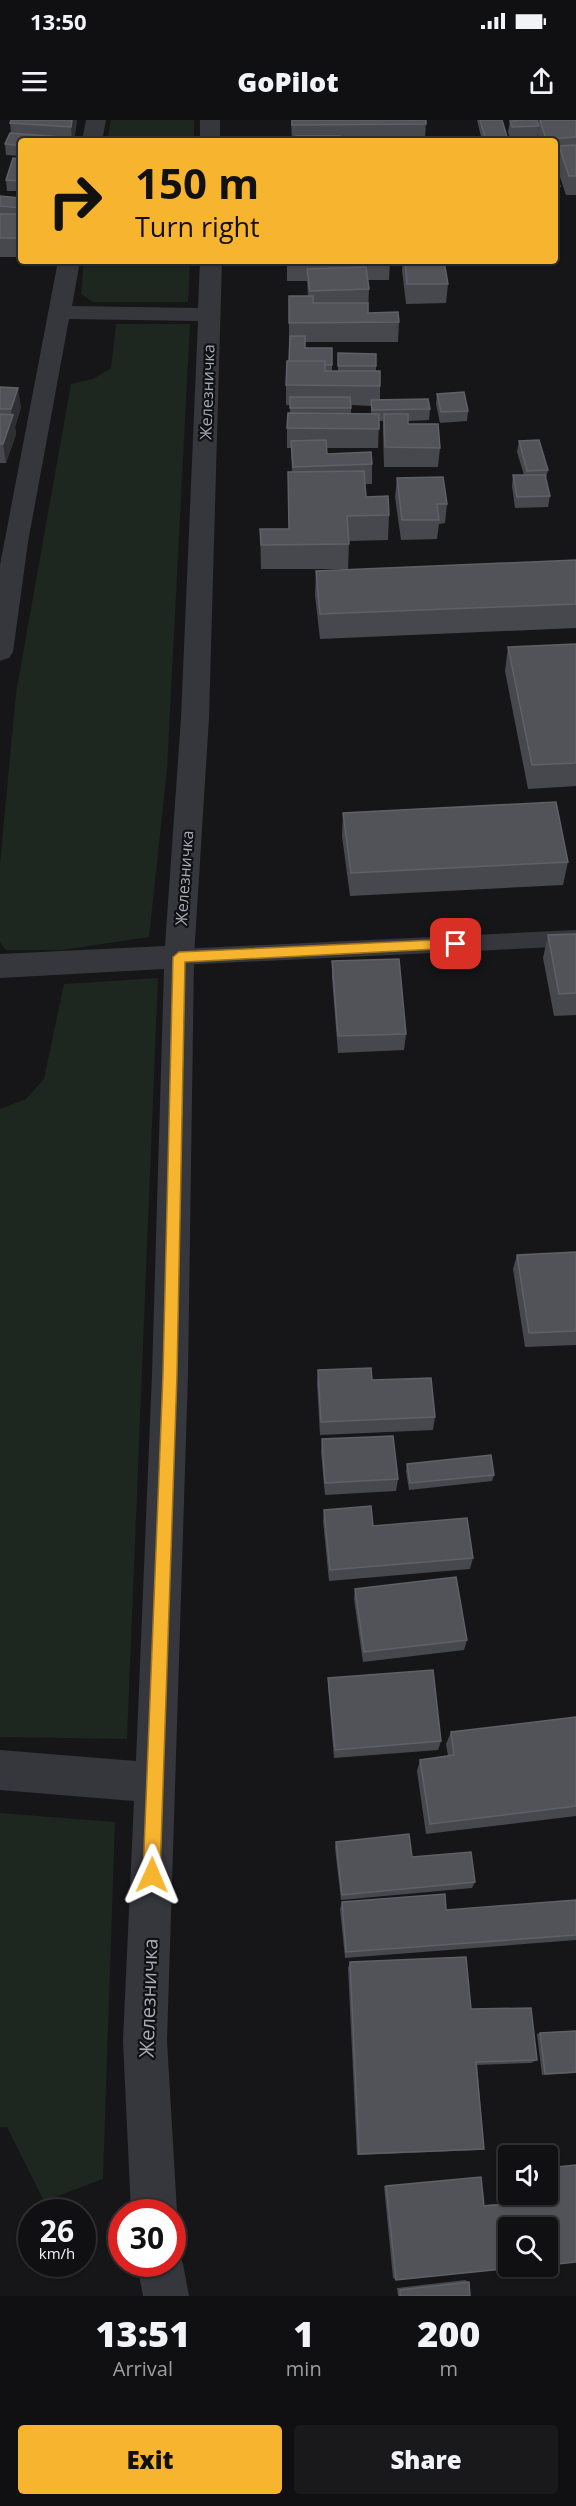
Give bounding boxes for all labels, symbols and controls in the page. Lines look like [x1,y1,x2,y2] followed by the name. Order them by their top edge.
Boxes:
[30,6,87,36] text: 13:50
[237,63,339,100] text: GoPilot
[18,65,51,98] icon: menu
[525,65,558,98] icon: share
[135,154,259,211] text: 150 m
[36,162,114,240] icon: right
[135,208,260,245] text: Turn right
[194,344,220,440] street label: Железничка
[170,830,198,926] street label: Железничка
[430,918,481,969] pin
[439,927,472,960] icon: arrive
[120,1843,184,1907] position arrow
[132,1938,164,2058] street label: Железничка
[498,2145,558,2277] map controls
[498,2145,558,2205] button: sound
[108,2199,186,2277] speed limit sign: 30
[40,2210,74,2251] text: 26
[498,2217,558,2277] button: search
[39,2243,75,2263] text: km/h
[96,2309,190,2358] text: 13:51
[293,2309,314,2358] text: 1
[417,2309,480,2358] text: 200
[113,2355,173,2382] text: Arrival
[286,2355,322,2382] text: min
[440,2355,458,2382] text: m
[18,2425,282,2494] button: Exit
[294,2425,558,2494] button: Share

